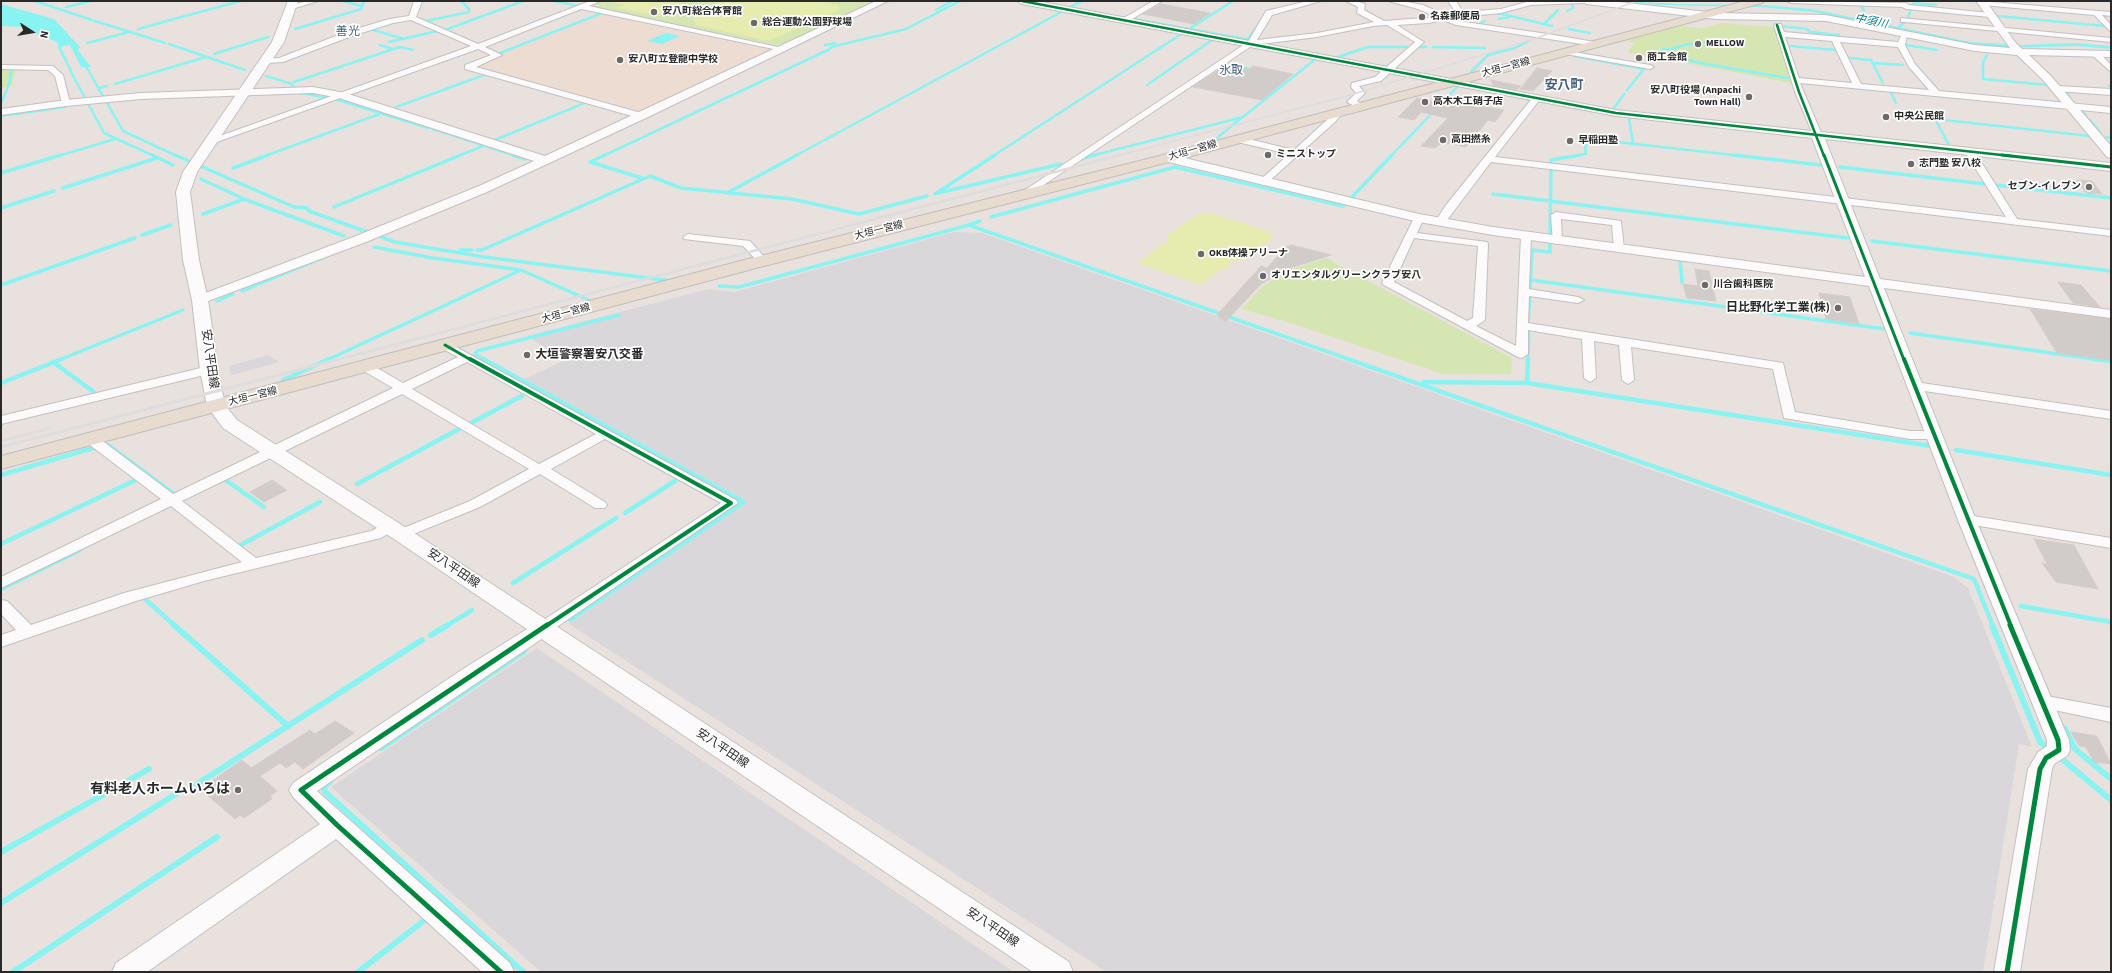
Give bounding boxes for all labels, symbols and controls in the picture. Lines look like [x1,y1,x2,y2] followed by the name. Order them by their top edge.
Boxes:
[662,6,742,18] place label: 安八町総合体育館
[649,7,659,17] marker: 安八町総合体育館
[1430,11,1480,23] place label: 名森郵便局
[12,12,52,52] north arrow
[1417,12,1427,22] marker: 名森郵便局
[1853,12,1889,32] water label: 中須川
[762,17,852,29] place label: 総合運動公園野球場
[749,18,759,28] marker: 総合運動公園野球場
[336,25,360,39] district label: 善光
[36,29,52,40] text: N
[1706,38,1744,50] place label: MELLOW
[1693,39,1703,49] marker: MELLOW
[1647,52,1687,64] place label: 商工会館
[1634,53,1644,63] marker: 商工会館
[628,54,718,66] place label: 安八町立登龍中学校
[615,55,625,65] marker: 安八町立登龍中学校
[1480,56,1532,80] street label: 大垣一宮線
[1219,64,1243,78] district label: 氷取
[1545,78,1583,94] district label: 安八町
[1650,85,1741,108] place label: 安八町役場 (Anpachi Town Hall)
[1744,92,1754,102] marker: 安八町役場 (Anpachi Town Hall)
[1433,96,1503,108] place label: 高木木工硝子店
[1420,97,1430,107] marker: 高木木工硝子店
[1894,111,1944,123] place label: 中央公民館
[1881,112,1891,122] marker: 中央公民館
[1451,134,1491,146] place label: 高田撚糸
[1438,135,1448,145] marker: 高田撚糸
[1578,135,1618,147] place label: 早稲田塾
[1565,136,1575,146] marker: 早稲田塾
[1167,138,1219,164] street label: 大垣一宮線
[1276,149,1336,161] place label: ミニストップ
[1263,150,1273,160] marker: ミニストップ
[1919,158,1981,170] place label: 志門塾 安八校
[1906,159,1916,169] marker: 志門塾 安八校
[2008,181,2081,193] place label: セブン-イレブン
[2084,182,2094,192] marker: セブン-イレブン
[853,219,905,243] street label: 大垣一宮線
[1209,248,1288,260] place label: OKB体操アリーナ
[1196,249,1206,259] marker: OKB体操アリーナ
[1271,270,1421,282] place label: オリエンタルグリーンクラブ安八
[1258,271,1268,281] marker: オリエンタルグリーンクラブ安八
[1713,279,1773,291] place label: 川合歯科医院
[1700,280,1710,290] marker: 川合歯科医院
[1726,301,1830,315] place label: 日比野化学工業(株)
[540,302,592,326] street label: 大垣一宮線
[1833,303,1843,313] marker: 日比野化学工業(株)
[198,328,220,390] street label: 安八平田線
[535,348,643,362] place label: 大垣警察署安八交番
[522,350,532,360] marker: 大垣警察署安八交番
[227,385,279,409] street label: 大垣一宮線
[424,546,482,592] street label: 安八平田線
[693,726,751,772] street label: 安八平田線
[90,782,230,798] place label: 有料老人ホームいろは
[233,785,243,795] marker: 有料老人ホームいろは
[963,905,1021,951] street label: 安八平田線

